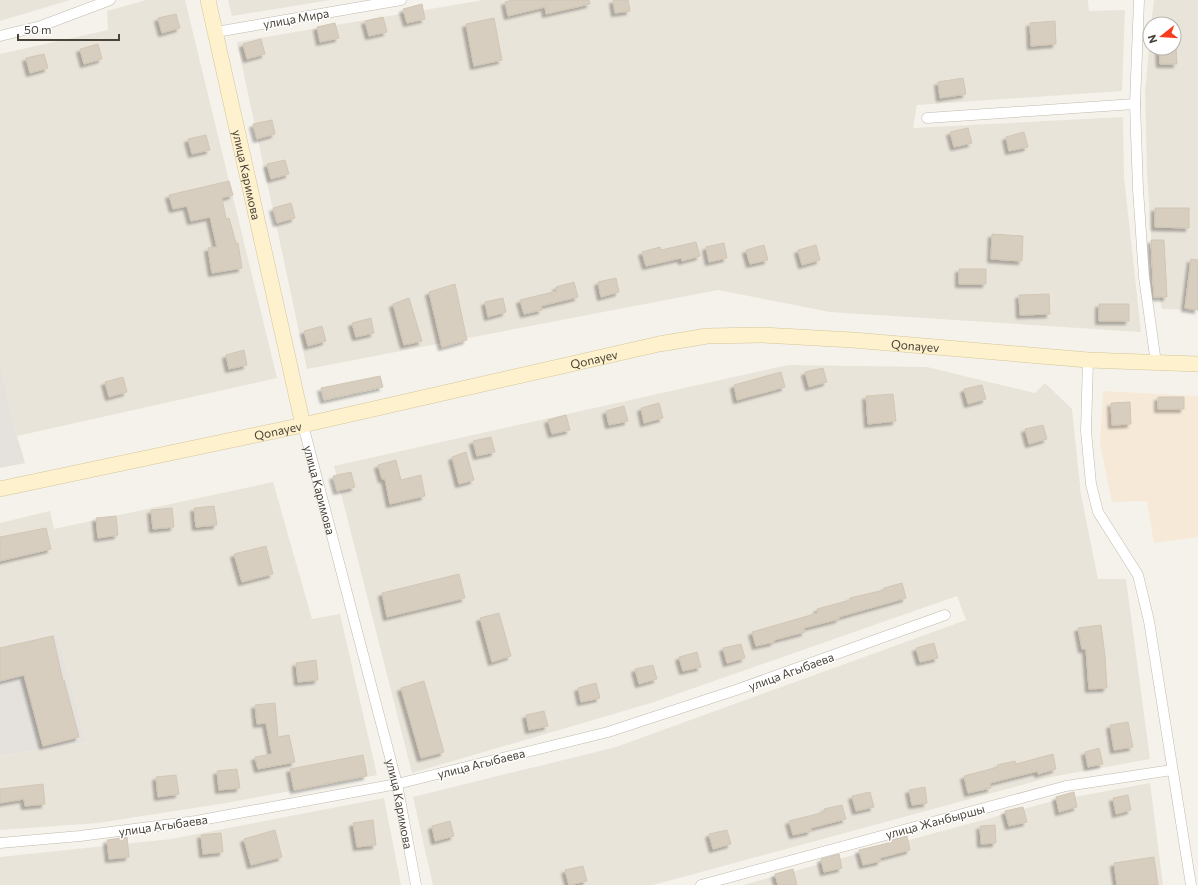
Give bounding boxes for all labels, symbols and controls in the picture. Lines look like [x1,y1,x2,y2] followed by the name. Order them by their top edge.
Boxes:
[262,5,330,31] street label: улица Мира
[18,16,119,42] scale bar
[1142,16,1182,56] north arrow
[24,22,52,36] text: 50 m
[1145,33,1159,45] text: N
[230,128,264,221] street label: улица Каримова
[890,336,940,354] street label: Qonayev
[569,347,619,371] street label: Qonayev
[253,418,303,442] street label: Qonayev
[302,444,338,536] street label: улица Каримова
[746,649,836,693] street label: улица Агыбаева
[436,745,526,781] street label: улица Агыбаева
[384,757,416,850] street label: улица Каримова
[884,801,986,841] street label: улица Жанбыршы
[118,812,208,838] street label: улица Агыбаева

